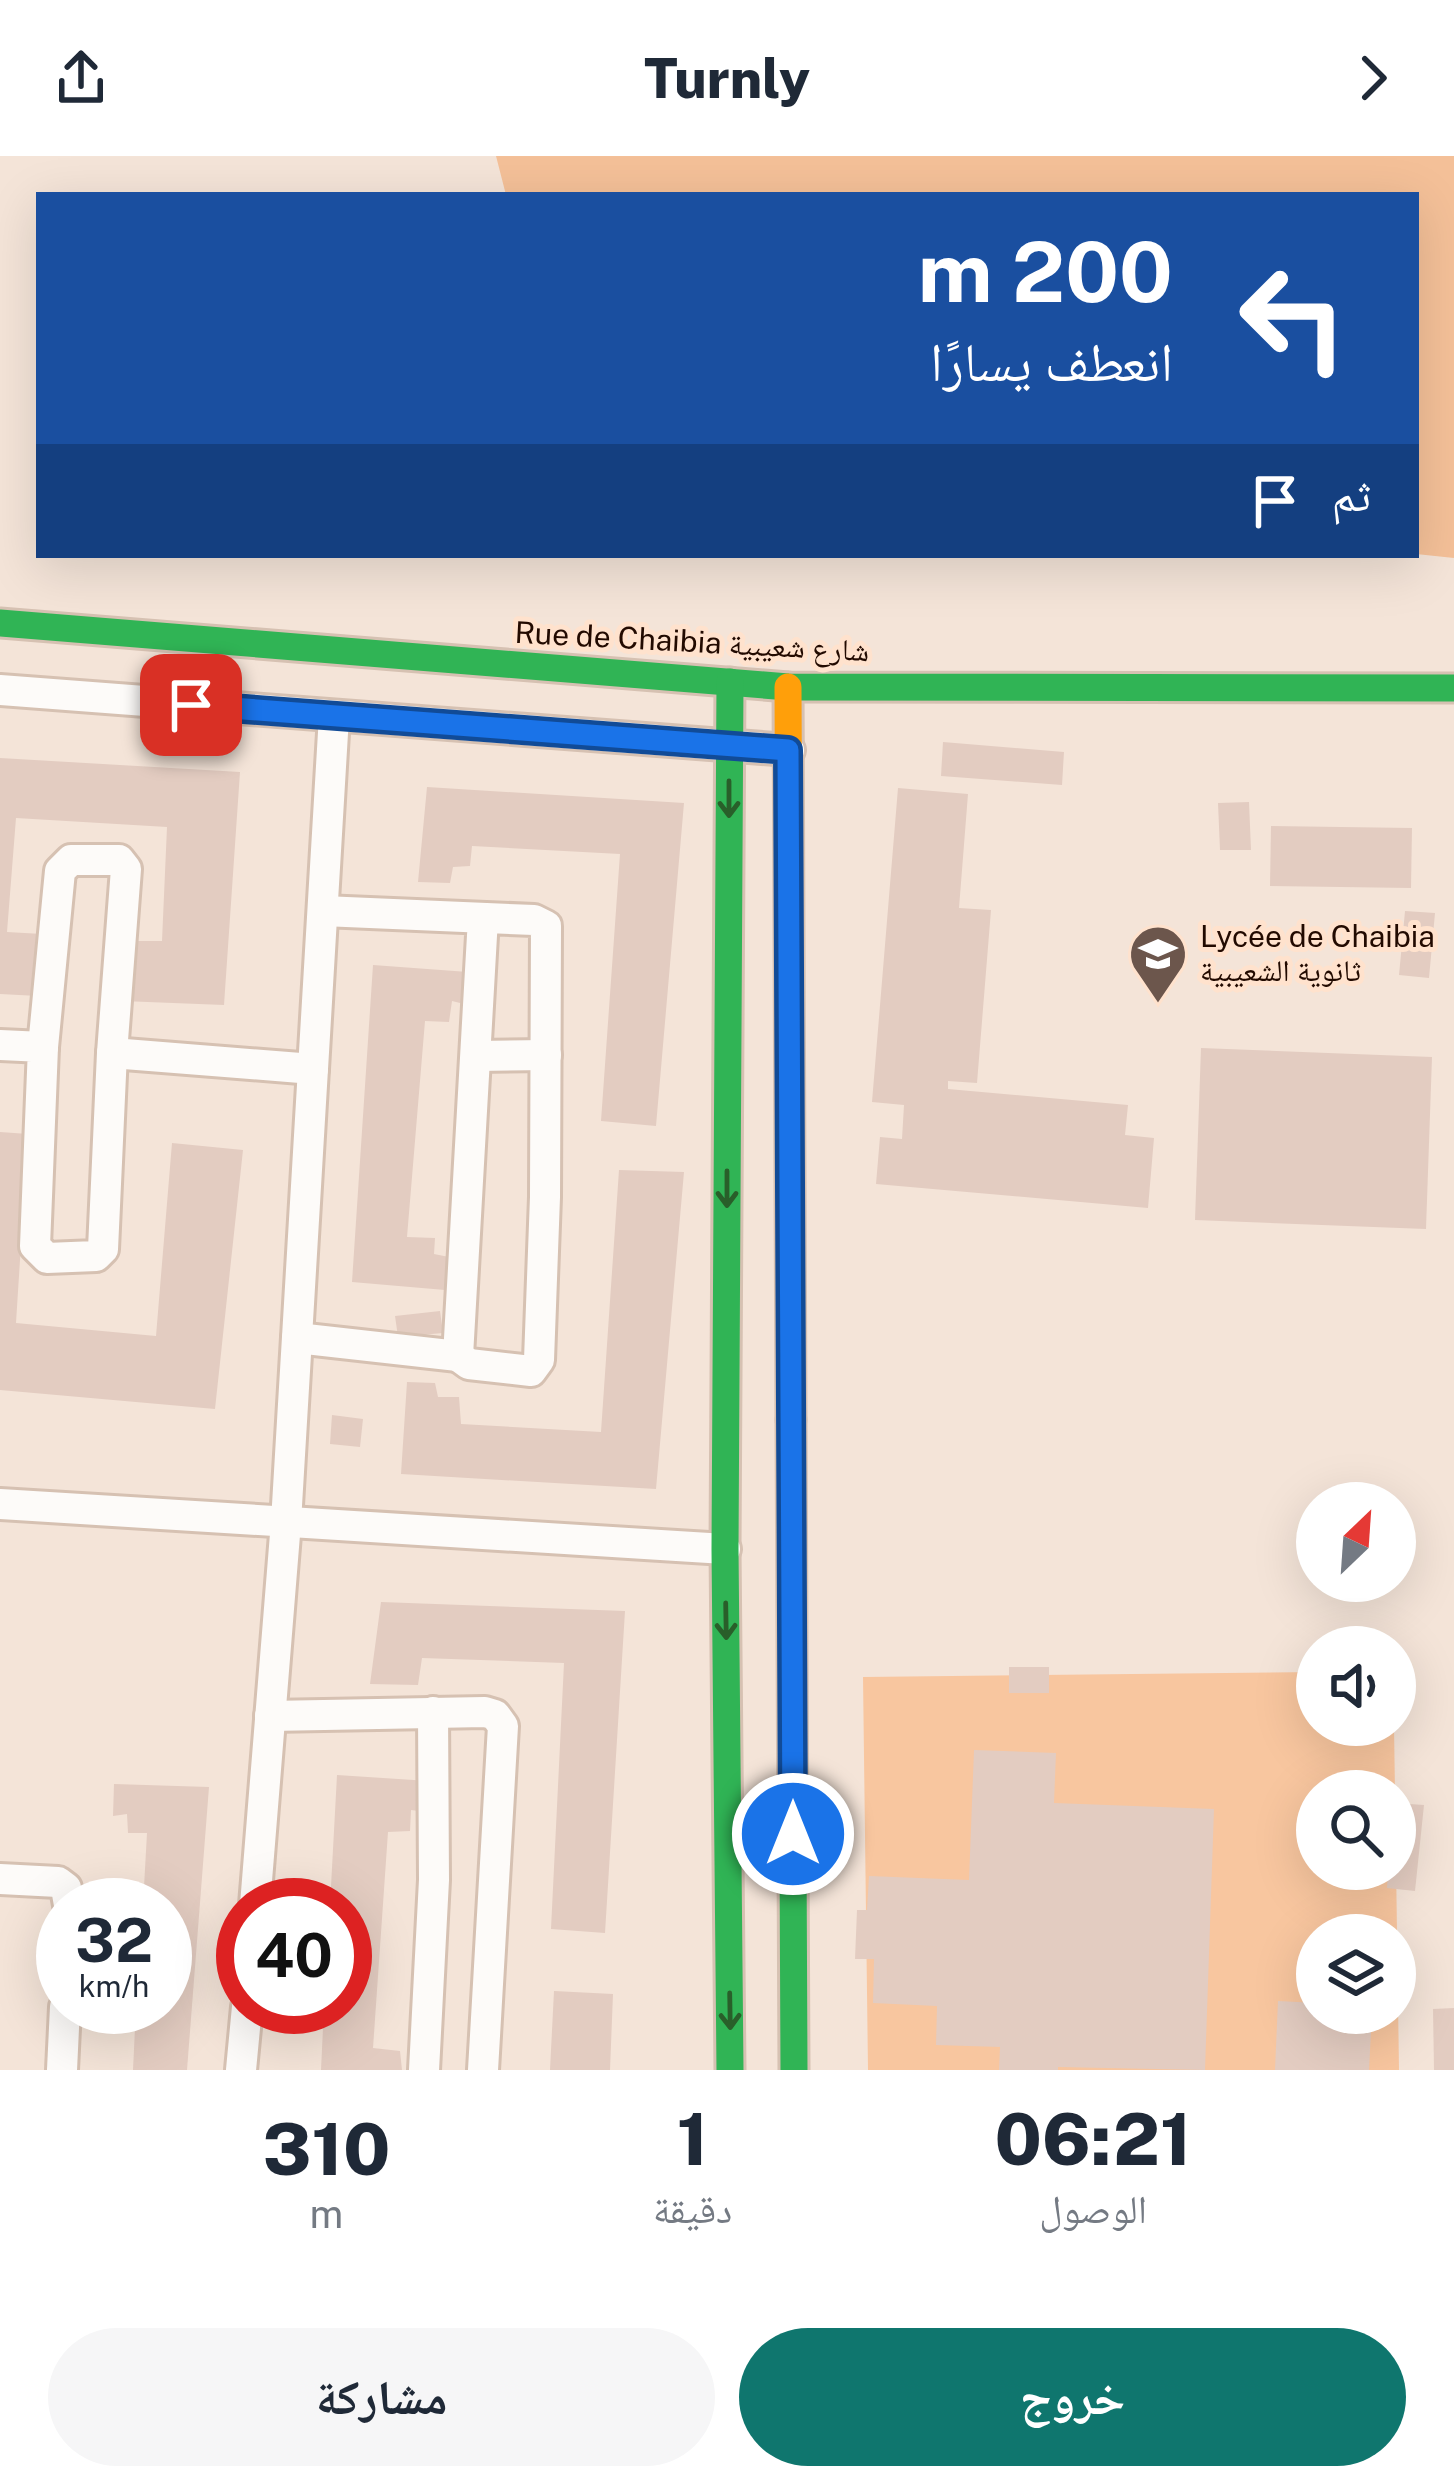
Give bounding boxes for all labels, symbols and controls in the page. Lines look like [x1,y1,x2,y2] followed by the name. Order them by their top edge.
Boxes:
[48,45,114,111] icon: share
[1340,45,1406,111] icon: forward
[644,47,810,110] text: Turnly
[917,222,1173,321] text: 200 m
[1215,240,1371,396] icon: left
[930,330,1173,393] text: انعطف يسارًا
[1242,468,1308,534] icon: arrive
[1332,468,1371,521] text: ثم
[514,614,870,670] street label: Rue de Chaibia شارع شعيبية
[140,654,242,756] pin
[158,672,224,738] icon: arrive
[717,779,740,818] one-way arrow
[1200,918,1435,988] place label: Lycée de Chaibia ثانوية الشعيبية
[1127,923,1189,1005] school or university icon: Lycée de Chaibia ثانوية الشعيبية
[716,1169,738,1208] one-way arrow
[1296,1482,1416,1602] north arrow
[1296,1482,1416,2034] map controls
[714,1601,737,1640] one-way arrow
[1296,1626,1416,1746] button: sound
[1296,1770,1416,1890] button: search
[730,1771,856,1897] position arrow
[216,1878,372,2034] speed limit sign: 40
[75,1905,153,1976] text: 32
[1296,1914,1416,2034] button: layers
[79,1968,149,2004] text: km/h
[718,1991,741,2030] one-way arrow
[677,2097,708,2181] text: 1
[995,2097,1192,2181] text: 06:21
[262,2107,390,2191] text: 310
[653,2186,732,2232] text: دقيقة
[1039,2186,1147,2232] text: الوصول
[310,2191,343,2237] text: m
[48,2328,715,2466] button: مشاركة
[739,2328,1406,2466] button: خروج

